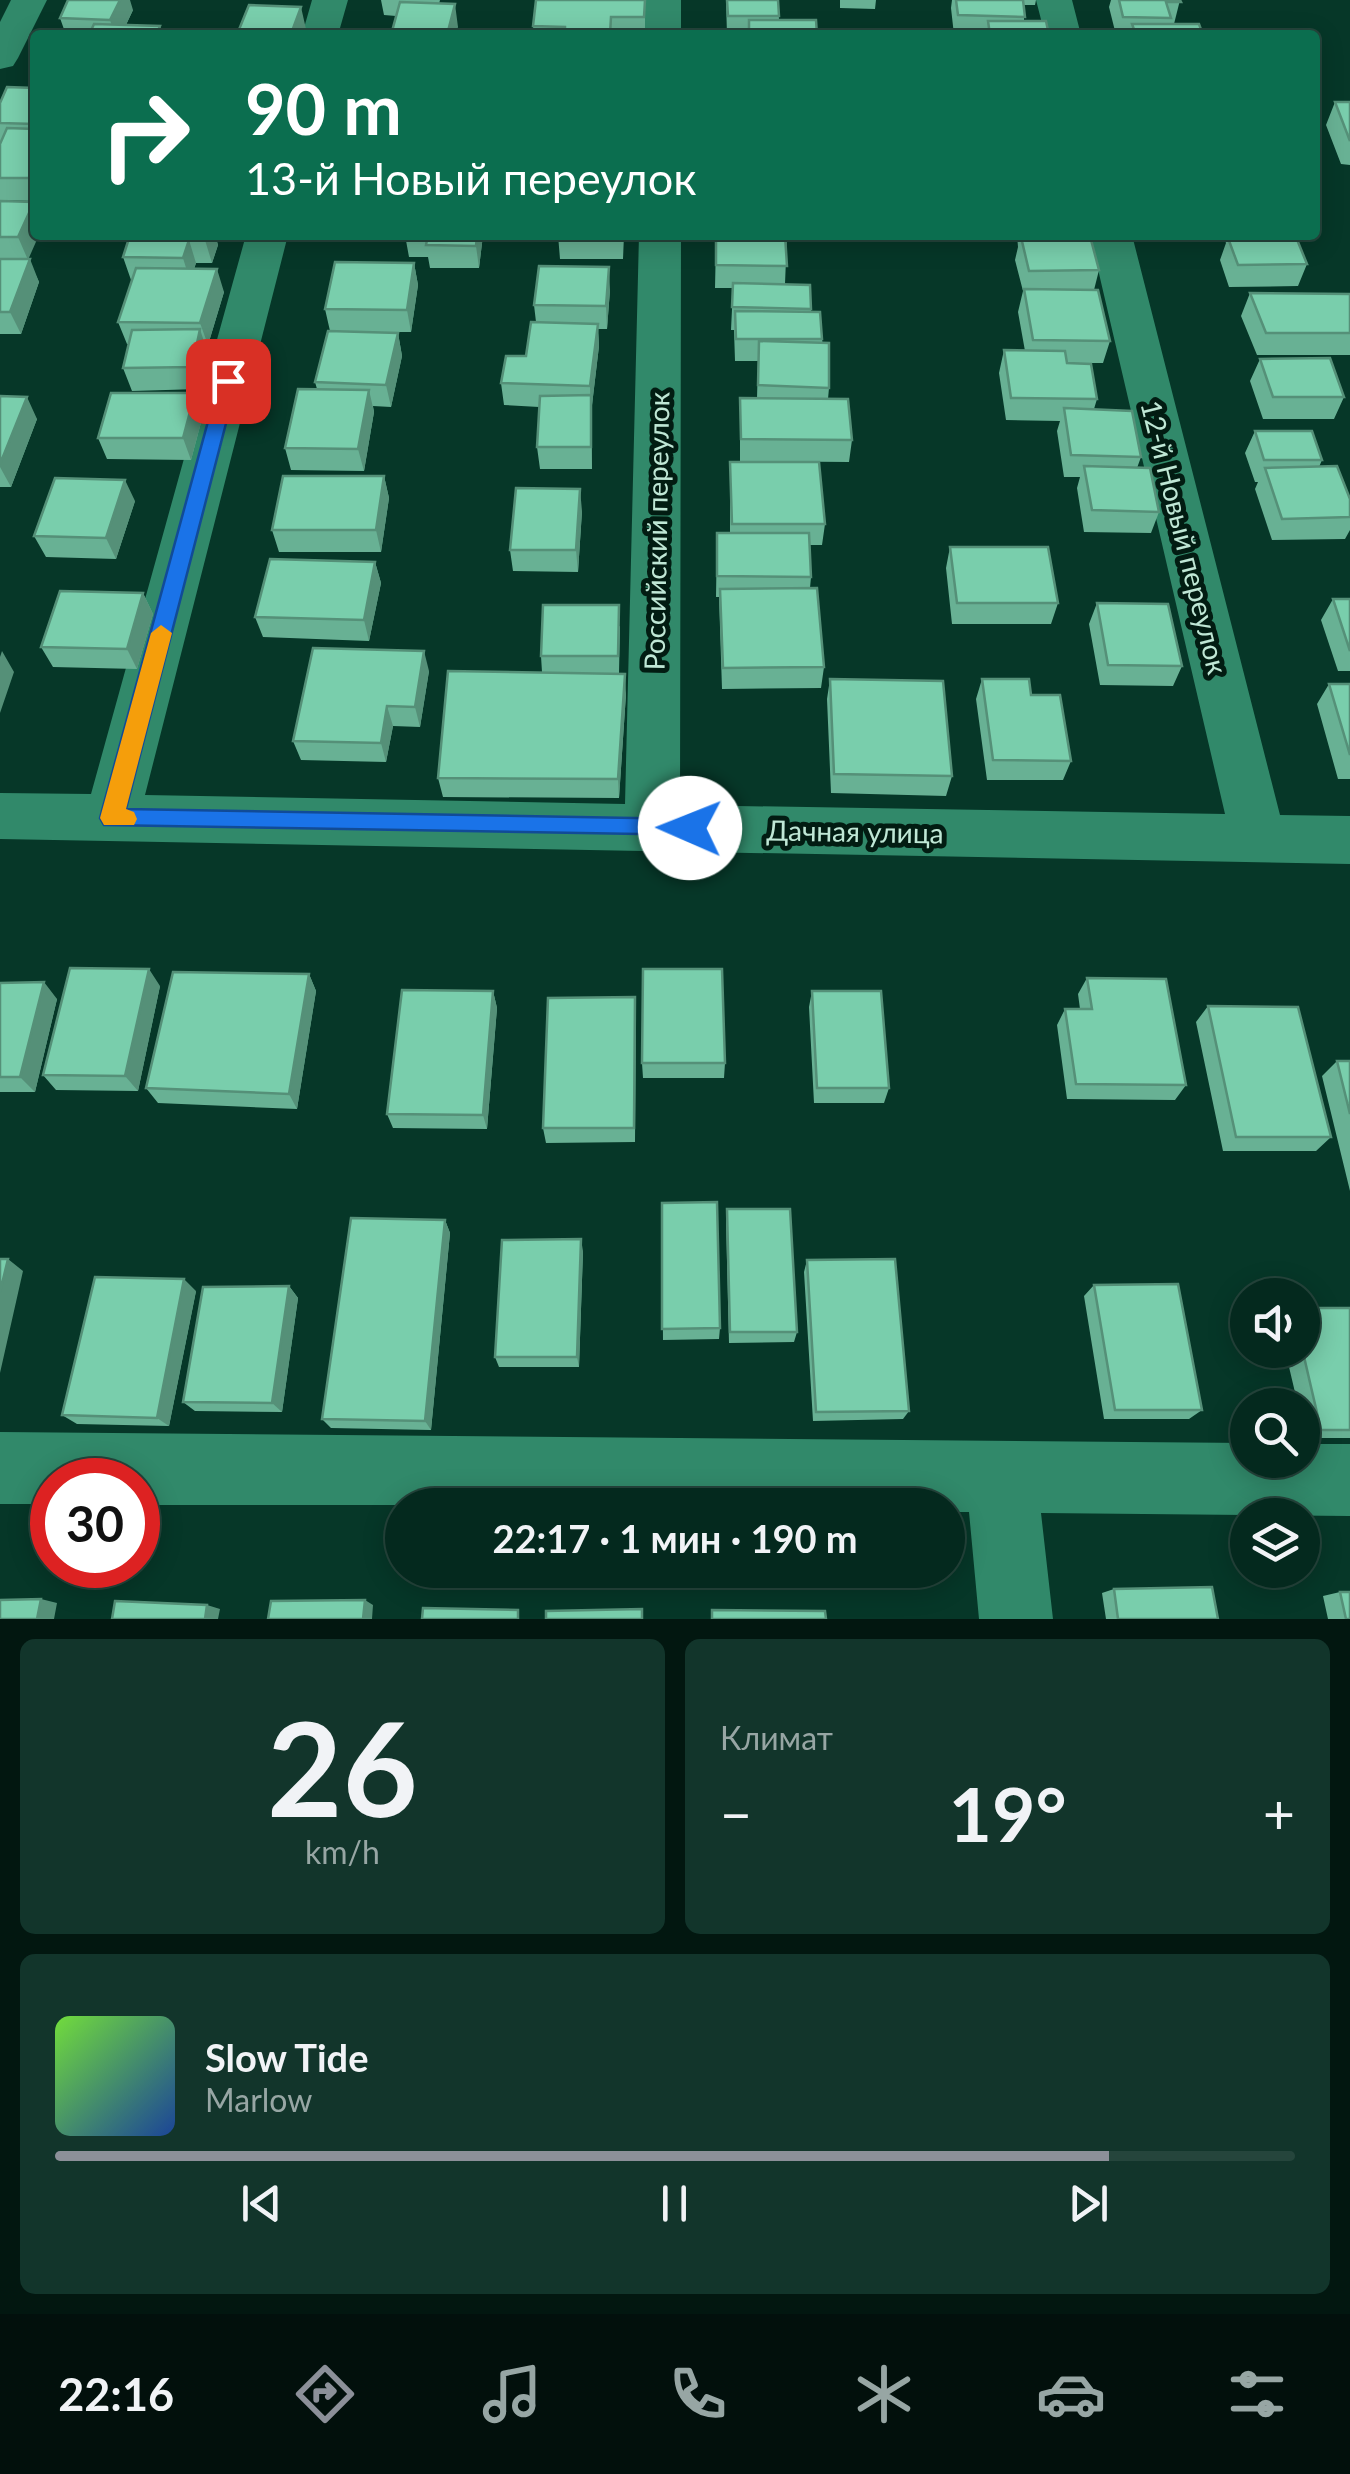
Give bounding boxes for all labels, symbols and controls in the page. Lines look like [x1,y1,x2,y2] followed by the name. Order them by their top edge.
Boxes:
[245,66,402,150] text: 90 m
[80,70,210,200] icon: right
[245,151,696,205] text: 13-й Новый переулок
[186,339,271,424] pin
[201,354,256,409] icon: arrive
[637,391,675,671] street label: Российский переулок
[1135,397,1236,678] street label: 12-й Новый переулок
[638,776,742,880] position arrow
[766,812,944,850] street label: Дачная улица
[1230,1278,1320,1588] map controls
[1230,1278,1320,1368] button: sound
[1230,1388,1320,1478] button: search
[30,1458,160,1588] speed limit sign: 30
[1230,1498,1320,1588] button: layers
[492,1515,858,1561] text: 22:17 · 1 мин · 190 m
[267,1689,418,1845] text: 26
[720,1718,833,1757] text: Климат
[948,1768,1067,1858] text: 19°
[720,1780,752,1846] text: −
[1263,1780,1295,1846] text: +
[305,1832,380,1871] text: km/h
[205,2034,368,2080] text: Slow Tide
[205,2080,312,2119] text: Marlow
[234,2176,289,2231] icon: previous
[647,2176,702,2231] icon: pause
[1061,2176,1116,2231] icon: next
[290,2359,360,2429] icon: directions
[477,2359,547,2429] icon: music
[663,2359,733,2429] icon: phone
[849,2359,919,2429] icon: climate
[1036,2359,1106,2429] icon: car
[1222,2359,1292,2429] icon: filters
[58,2367,174,2421] text: 22:16

